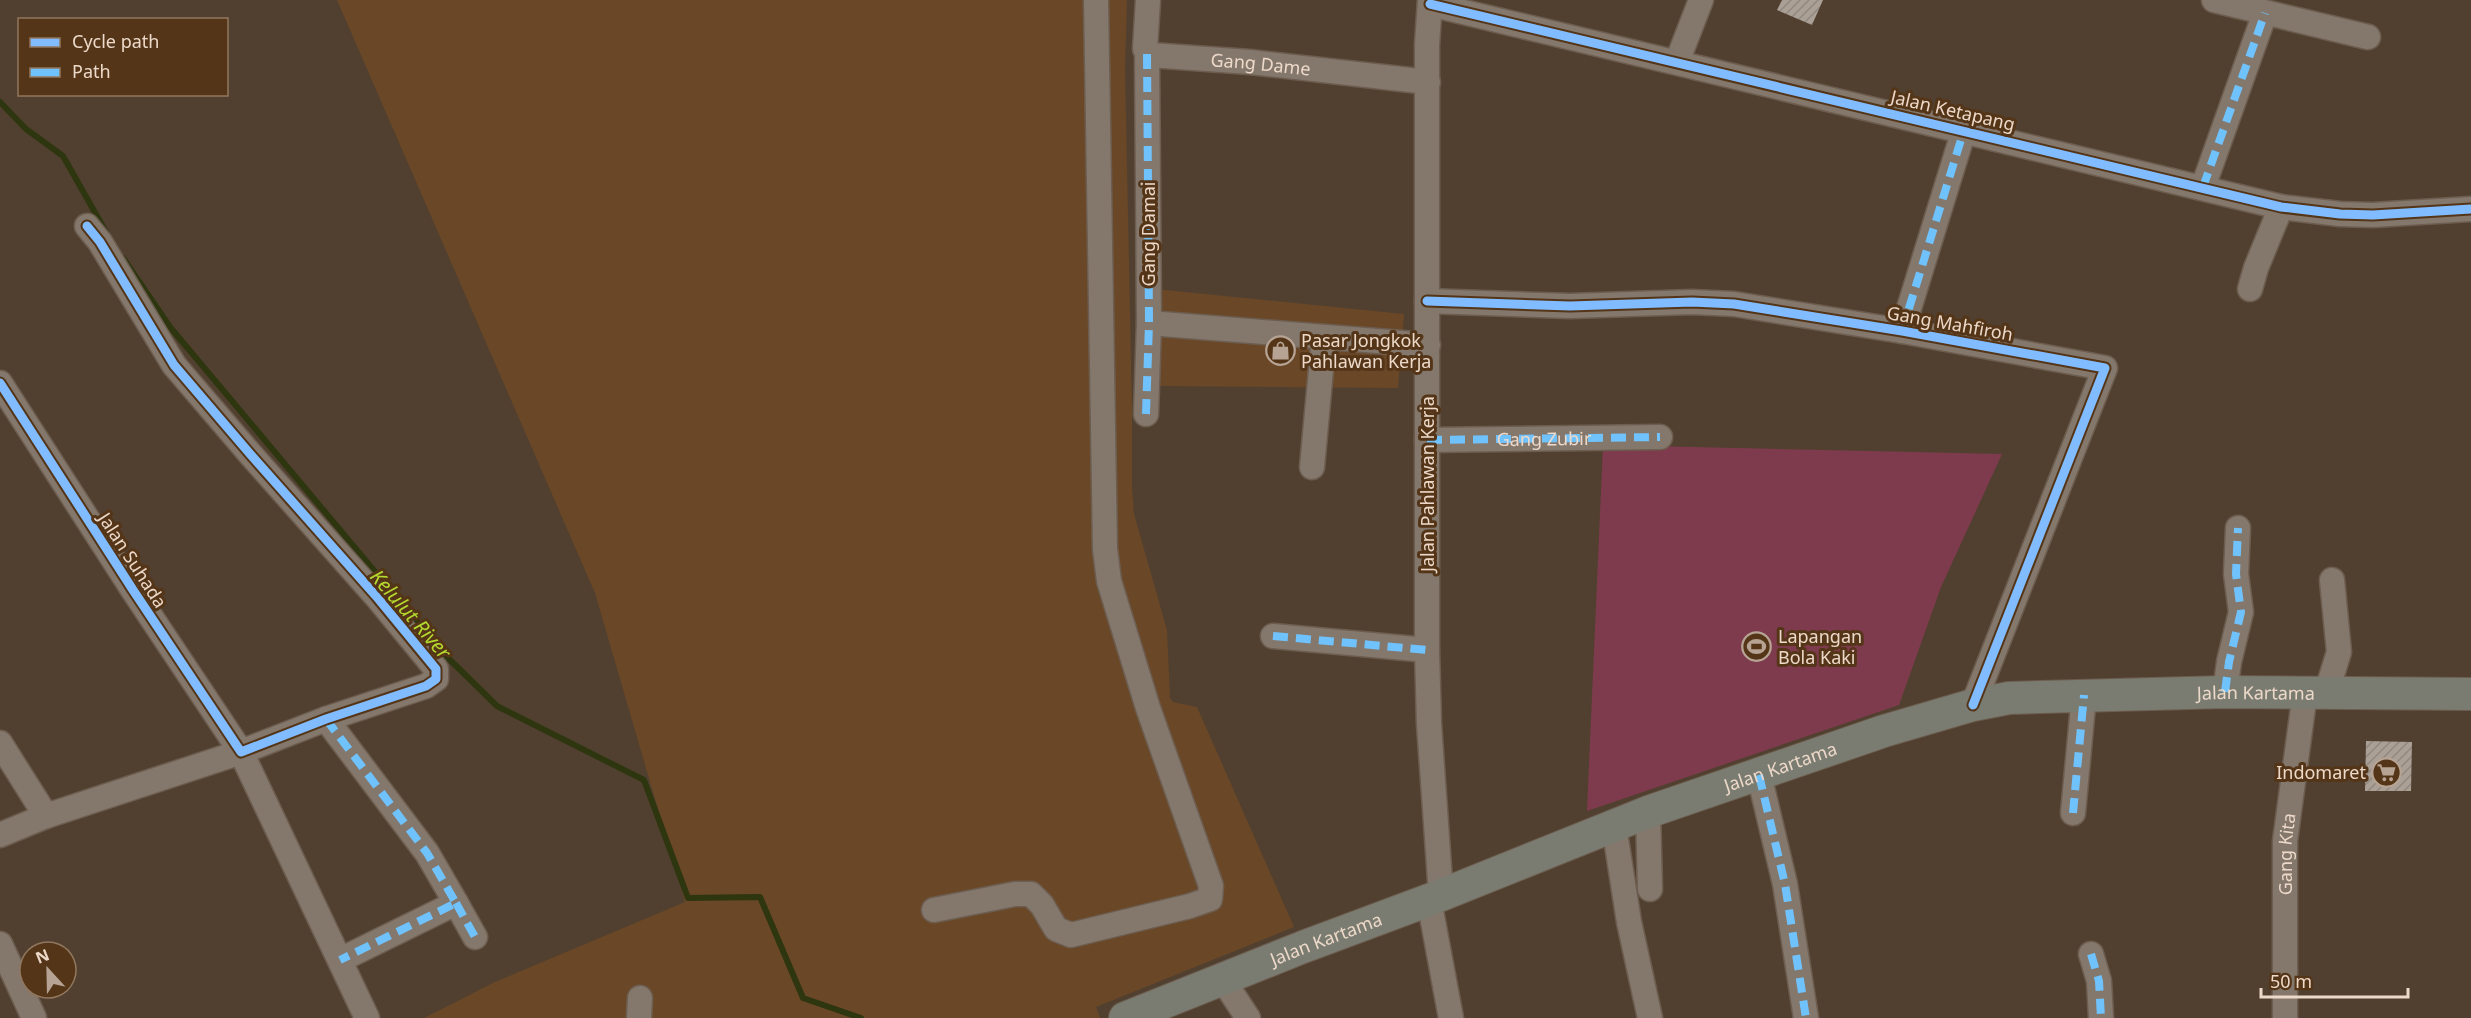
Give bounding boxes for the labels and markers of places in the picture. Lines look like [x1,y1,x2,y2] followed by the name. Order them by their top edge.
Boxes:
[1301,328,1431,373] place label: Pasar Jongkok Pahlawan Kerja
[1264,334,1296,366] shop icon: Pasar Jongkok Pahlawan Kerja
[1778,624,1862,669] place label: Lapangan Bola Kaki
[1741,630,1773,662] sports icon: Lapangan Bola Kaki
[2371,756,2403,788] supermarket icon: Indomaret
[2276,760,2366,784] place label: Indomaret

